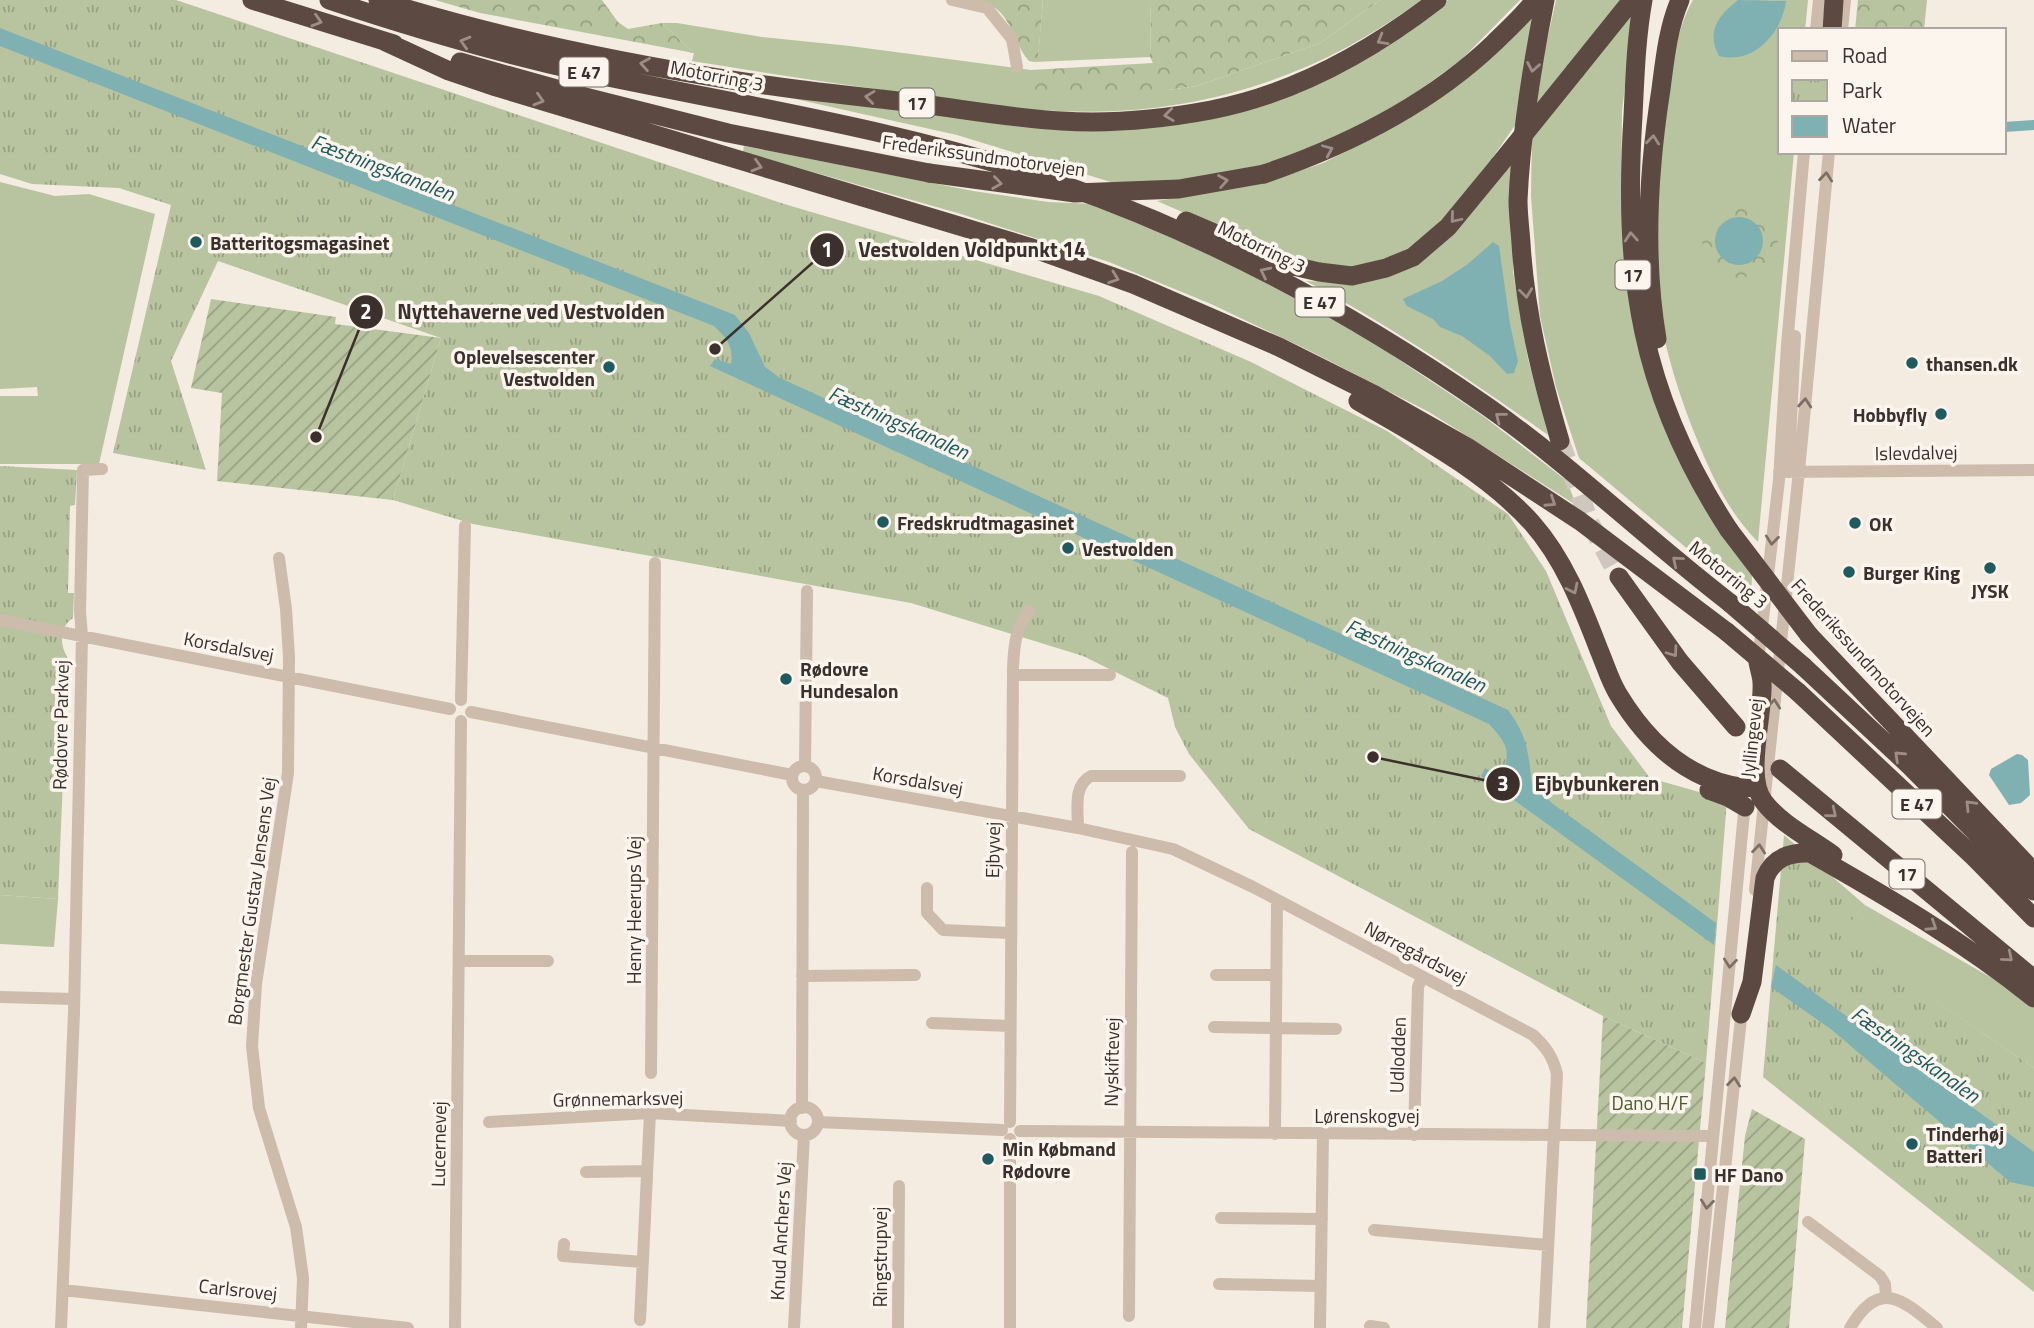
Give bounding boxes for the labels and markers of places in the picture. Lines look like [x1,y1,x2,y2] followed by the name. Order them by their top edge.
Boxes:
[210,228,389,257] place label: Batteritogsmagasinet
[809,229,1100,271] callout: Vestvolden Voldpunkt 14
[188,234,204,250] marker: Batteritogsmagasinet
[348,291,679,333] callout: Nyttehaverne ved Vestvolden
[454,342,595,393] place label: Oplevelsescenter Vestvolden
[1926,349,2018,378] place label: thansen.dk
[1904,355,1920,371] marker: thansen.dk
[601,359,617,375] marker: Oplevelsescenter Vestvolden
[1853,400,1927,429] place label: Hobbyfly
[1933,406,1949,422] marker: Hobbyfly
[897,508,1074,537] place label: Fredskrudtmagasinet
[1869,509,1893,538] place label: OK
[875,514,891,530] marker: Fredskrudtmagasinet
[1847,515,1863,531] marker: OK
[1082,534,1174,563] place label: Vestvolden
[1060,540,1076,556] marker: Vestvolden
[1863,558,1960,587] place label: Burger King
[1982,560,1998,576] marker: JYSK
[1841,564,1857,580] marker: Burger King
[1971,576,2009,605] place label: JYSK
[800,654,898,705] place label: Rødovre Hundesalon
[778,671,794,687] marker: Rødovre Hundesalon
[1486,763,1674,805] callout: Ejbybunkeren
[1926,1119,2004,1170] place label: Tinderhøj Batteri
[1002,1134,1116,1185] place label: Min Købmand Rødovre
[1904,1136,1920,1152] marker: Tinderhøj Batteri
[980,1151,996,1167] marker: Min Købmand Rødovre
[1714,1160,1784,1189] place label: HF Dano
[1692,1166,1708,1182] marker: HF Dano

